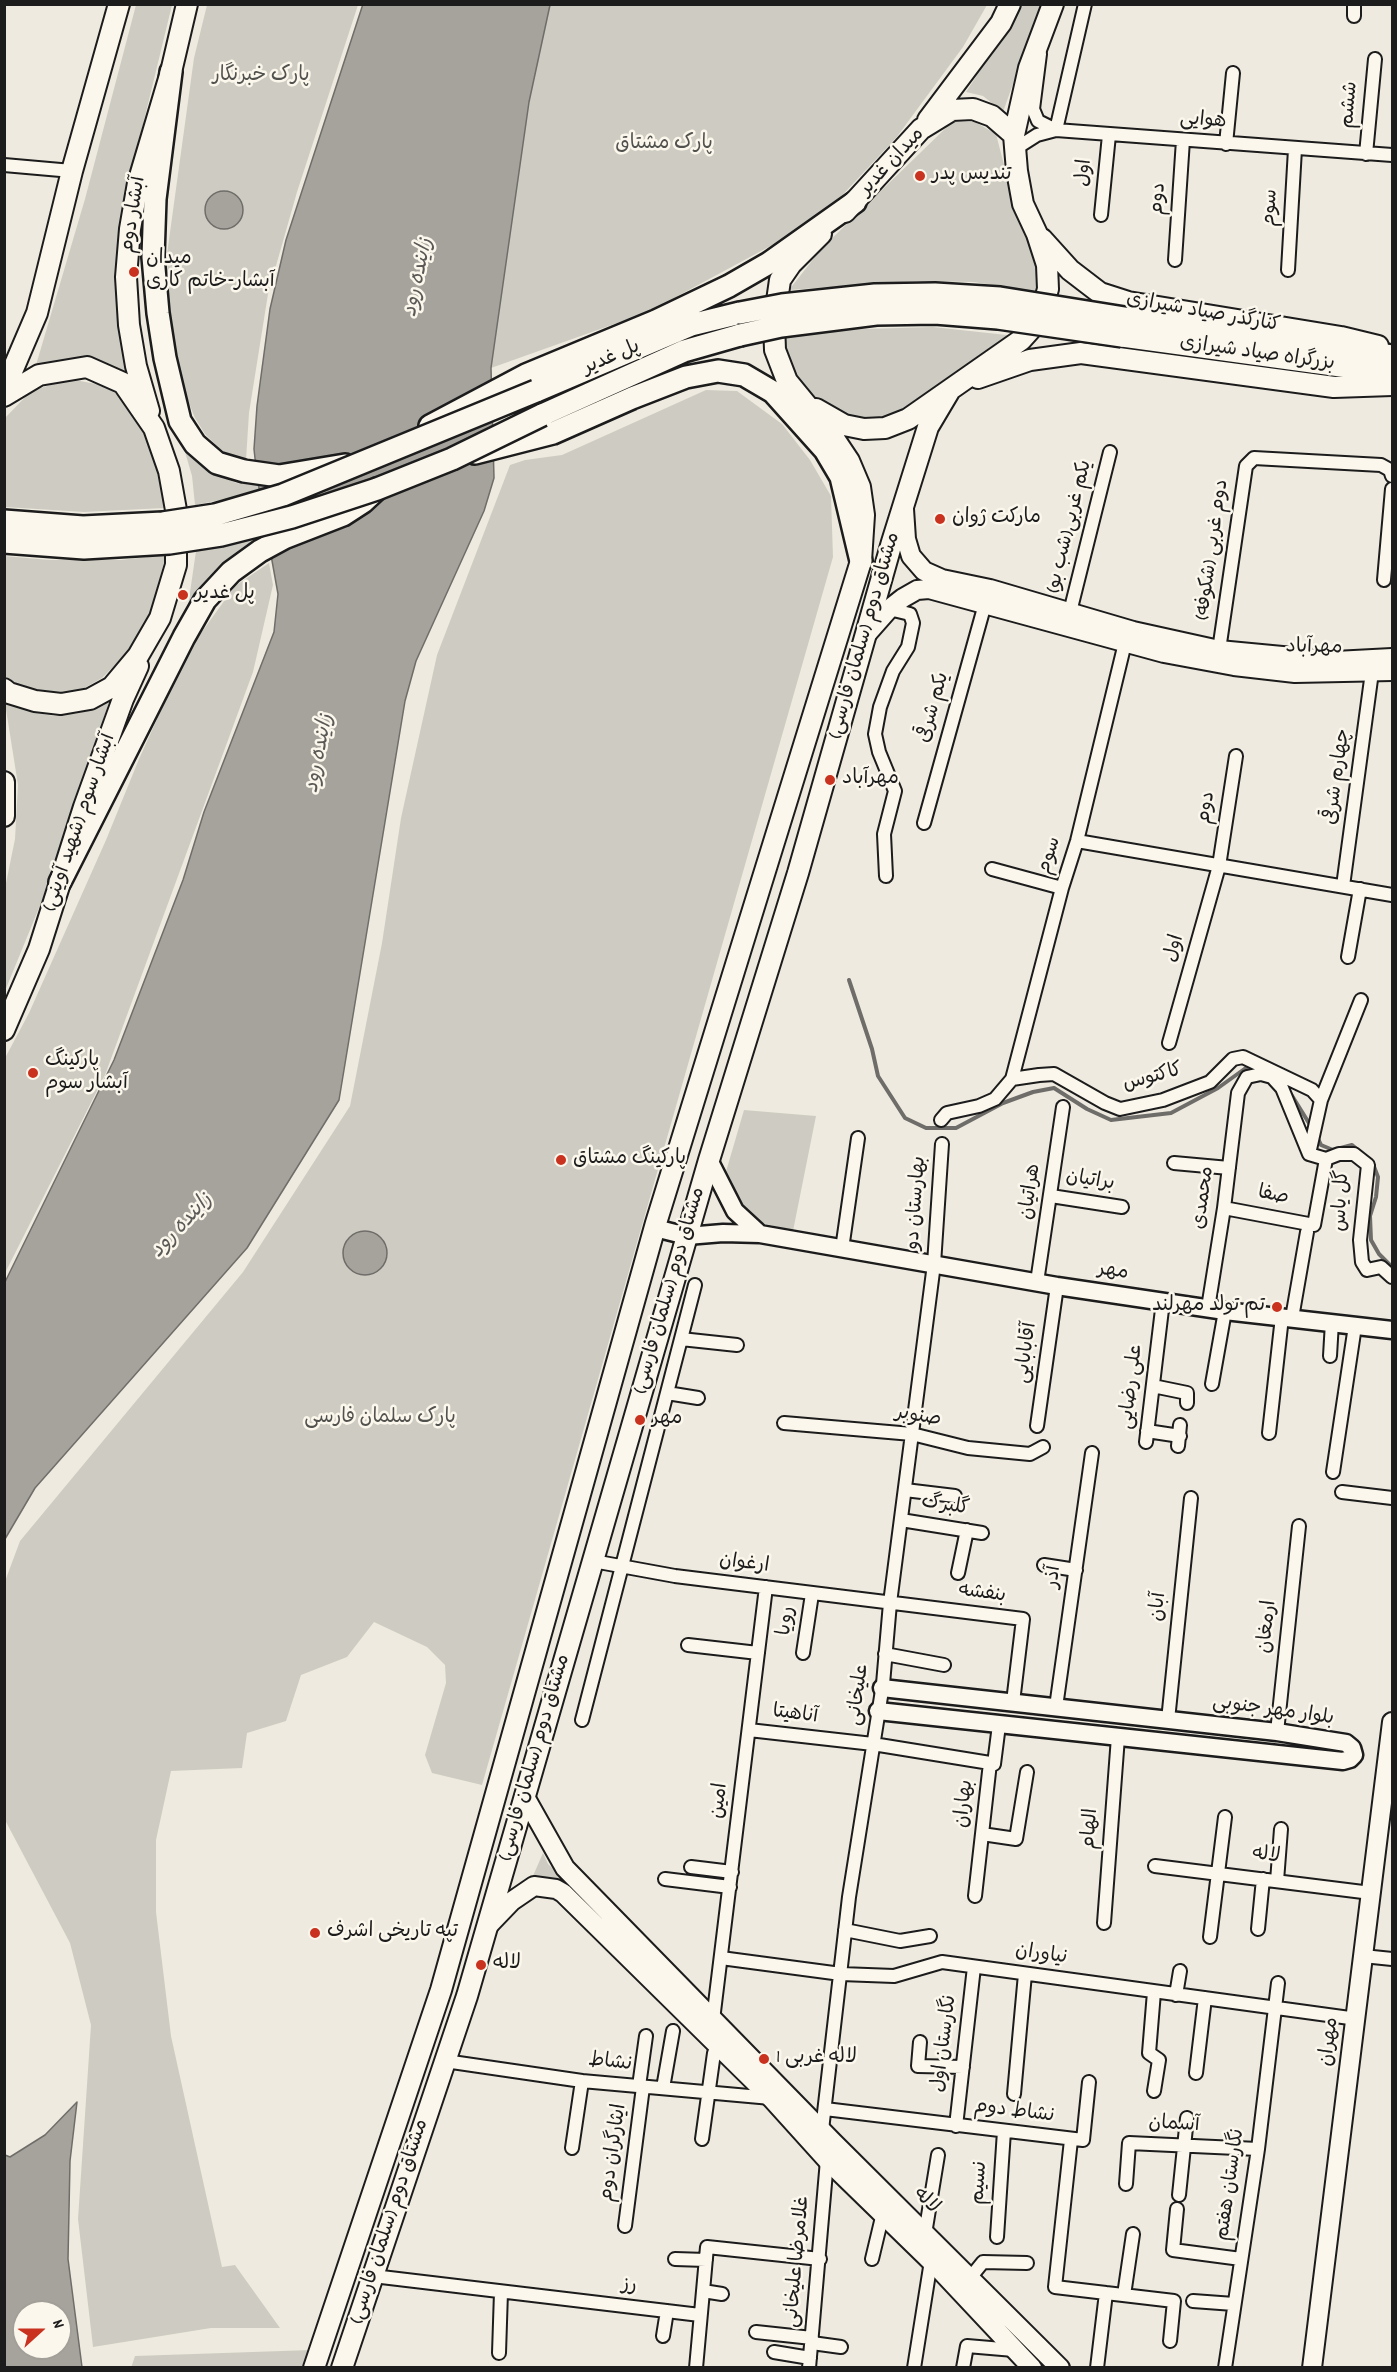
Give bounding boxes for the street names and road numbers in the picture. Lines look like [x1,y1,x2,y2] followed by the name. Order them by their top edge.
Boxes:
[1337,80,1365,130] street label: ششم
[1179,108,1227,136] street label: هوایی
[855,124,931,202] street label: میدان غدیر
[1073,158,1099,188] street label: اول
[117,175,153,255] street label: آبشار دوم
[1147,182,1173,216] street label: دوم
[1259,188,1285,228] street label: سوم
[1124,289,1282,339] street label: کنارگذر صیاد شیرازی
[1178,332,1336,378] street label: بزرگراه صیاد شیرازی
[580,336,644,382] street label: پل غدیر
[1043,458,1099,596] street label: یکم غربی(شب بو)
[1192,478,1236,622] street label: دوم غربی (شکوفه)
[825,530,907,742] street label: مشتاق دوم (سلمان فارسی)
[1285,637,1343,661] street label: مهرآباد
[914,670,956,746] street label: یکم شرقی
[1320,727,1358,827] street label: چهارم شرقی
[39,731,123,915] street label: آبشار سوم (شهید آوینی)
[1194,790,1222,826] street label: دوم
[1034,834,1068,878] street label: سوم
[1161,932,1191,966] street label: اول
[1121,1060,1185,1098] street label: کاکتوس
[903,1155,933,1251] street label: بهارستان دو
[1016,1163,1048,1221] street label: هراتیان
[1189,1165,1221,1231] street label: محمدی
[1064,1166,1116,1198] street label: براتیان
[1329,1170,1357,1232] street label: گل یاس
[1255,1182,1291,1212] street label: صفا
[630,1185,712,1397] street label: مشتاق دوم (سلمان فارسی)
[1096,1259,1130,1287] street label: مهر
[1012,1321,1044,1385] street label: آقابابایی
[1116,1343,1150,1431] street label: علی رضایی
[893,1402,943,1434] street label: صنوبر
[919,1491,971,1523] street label: گلبرگ
[718,1550,770,1580] street label: ارغوان
[1042,1564,1068,1590] street label: آذر
[957,1580,1007,1610] street label: بنفشه
[1147,1591,1173,1623] street label: آبان
[1254,1599,1284,1655] street label: ارمغان
[774,1605,802,1637] street label: رویا
[495,1652,577,1864] street label: مشتاق دوم (سلمان فارسی)
[844,1663,876,1727] street label: علیخانی
[1211,1692,1335,1732] street label: بلوار مهر جنوبی
[771,1701,819,1731] street label: آناهیتا
[952,1779,980,1829] street label: بهاران
[707,1782,735,1820] street label: امین
[1079,1808,1105,1850] street label: الهام
[1251,1843,1281,1871] street label: لاله
[1014,1940,1068,1972] street label: نیاوران
[928,1994,964,2094] street label: نگارستان اول
[1316,2016,1346,2068] street label: مهران
[587,2050,633,2078] street label: نشاط
[972,2096,1056,2130] street label: نشاط دوم
[596,2102,634,2204] street label: ایثارگران دوم
[1148,2113,1200,2139] street label: آسمان
[347,2117,435,2327] street label: مشتاق دوم (سلمان فارسی)
[1212,2127,1252,2243] street label: نگارستان هفتم
[968,2160,994,2206] street label: نسیم
[907,2184,943,2220] street label: لاله
[781,2195,817,2329] street label: غلامرضا علیخانی
[620,2274,638,2300] street label: رز

